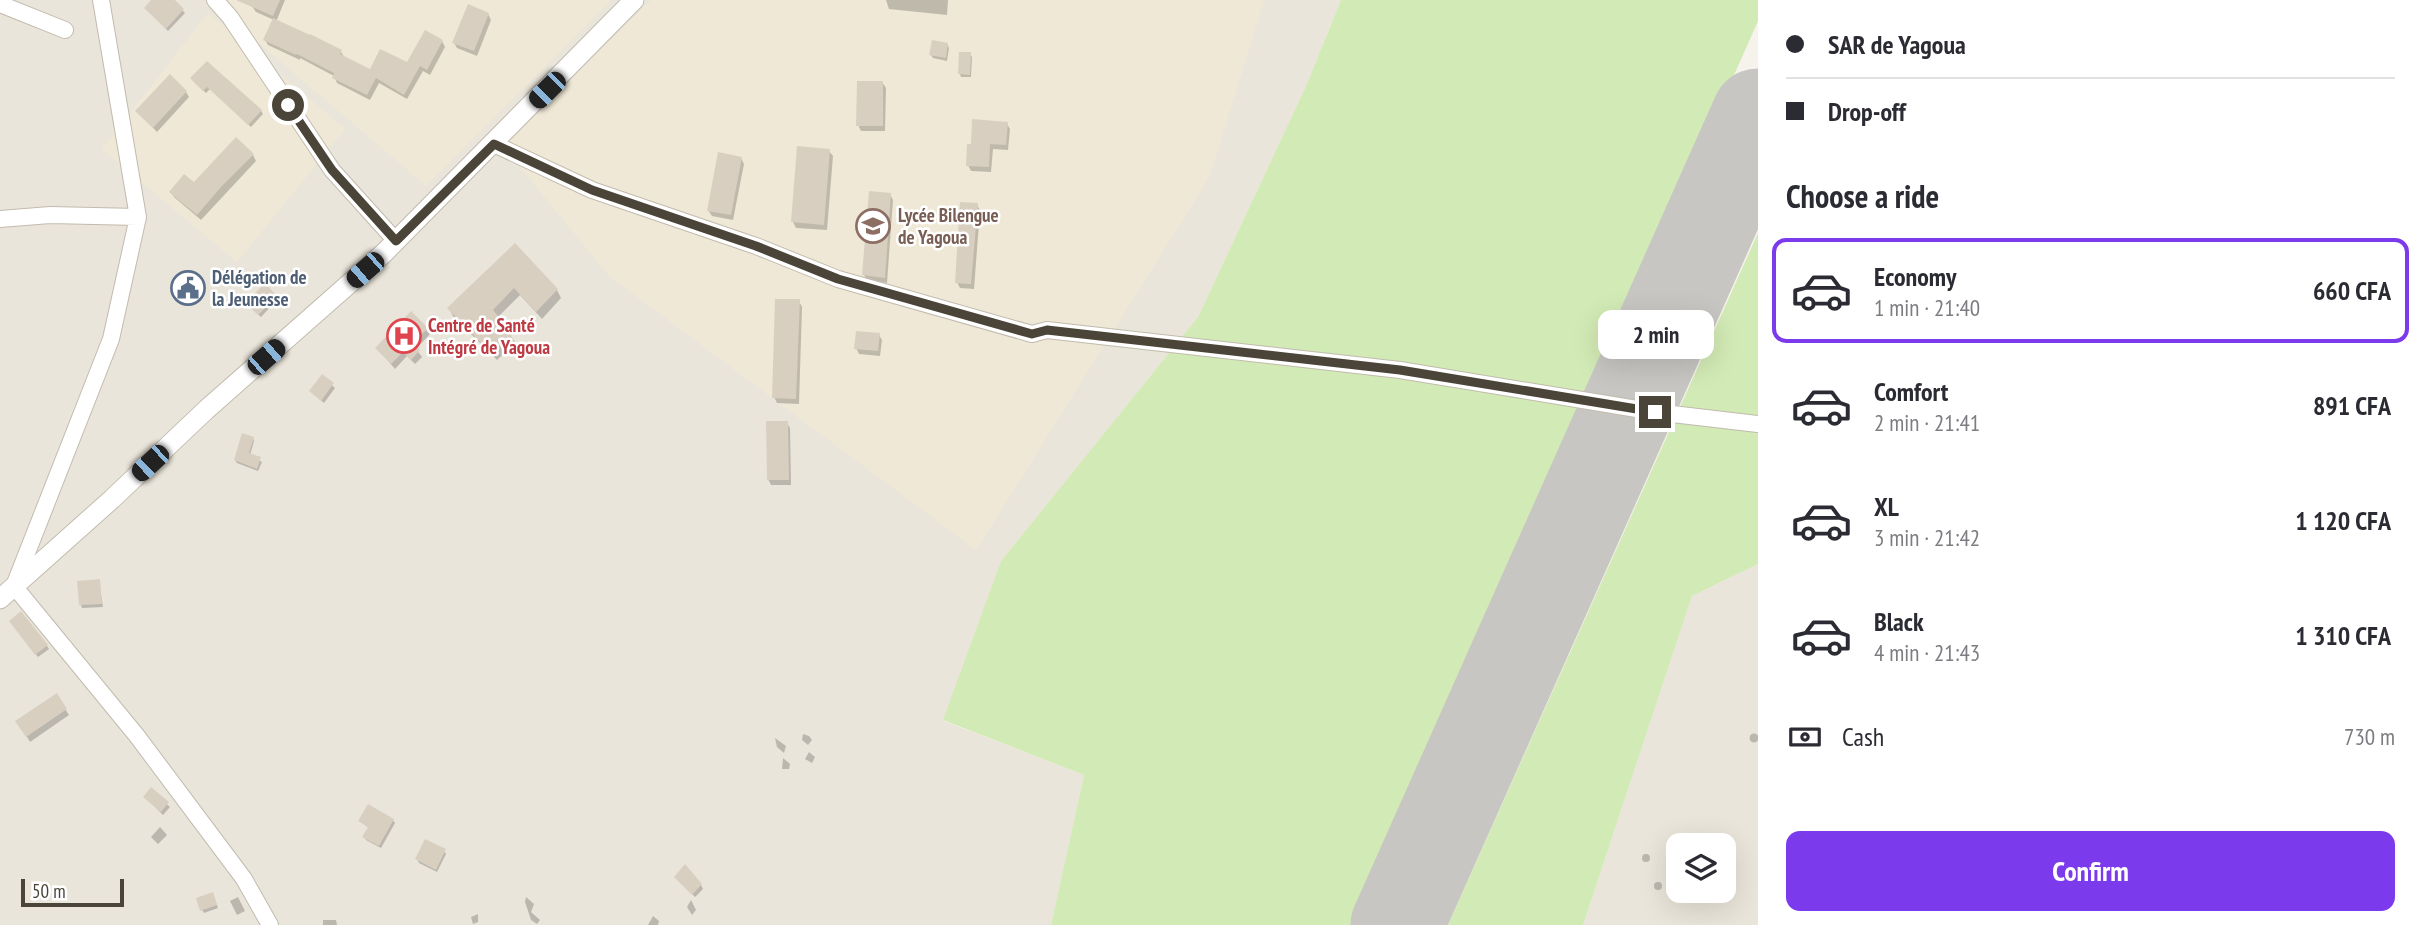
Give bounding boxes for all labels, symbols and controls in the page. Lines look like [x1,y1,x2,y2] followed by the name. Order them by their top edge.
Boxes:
[1828,28,1966,61] text: SAR de Yagoua
[525,68,570,112] car
[272,89,304,121] route start
[1828,95,1906,128] text: Drop-off
[1786,175,1939,217] text: Choose a ride
[898,203,999,249] place label: Lycée Bilengue de Yagoua
[854,207,892,245] school or university icon: Lycée Bilengue de Yagoua
[343,248,388,292] car
[1790,259,1853,322] icon: car
[1874,260,1956,293] text: Economy
[212,265,307,311] place label: Délégation de la Jeunesse
[169,269,207,307] public building icon: Délégation de la Jeunesse
[2313,274,2391,307] text: 660 CFA
[1874,293,1980,322] text: 1 min · 21:40
[1597,310,1713,360] callout: 2 min
[428,313,550,359] place label: Centre de Santé Intégré de Yagoua
[385,317,423,355] hospital icon: Centre de Santé Intégré de Yagoua
[1633,320,1679,349] text: 2 min
[244,335,289,379] car
[1790,374,1853,437] icon: car
[1874,375,1948,408] text: Comfort
[2313,389,2391,422] text: 891 CFA
[1639,396,1671,428] route end
[1874,408,1980,437] text: 2 min · 21:41
[128,441,173,485] car
[1790,489,1853,552] icon: car
[1874,490,1899,523] text: XL
[2295,504,2391,537] text: 1 120 CFA
[1874,523,1980,552] text: 3 min · 21:42
[1790,604,1853,667] icon: car
[1874,605,1924,638] text: Black
[2295,619,2391,652] text: 1 310 CFA
[1874,638,1980,667] text: 4 min · 21:43
[1786,718,1824,756] icon: cash
[1842,720,1884,753] text: Cash
[2344,722,2395,751] text: 730 m
[1786,831,2395,911] button: Confirm
[1666,833,1736,903] map controls
[1666,833,1736,903] button: layers
[21,876,124,908] scale bar
[32,879,66,903] text: 50 m

